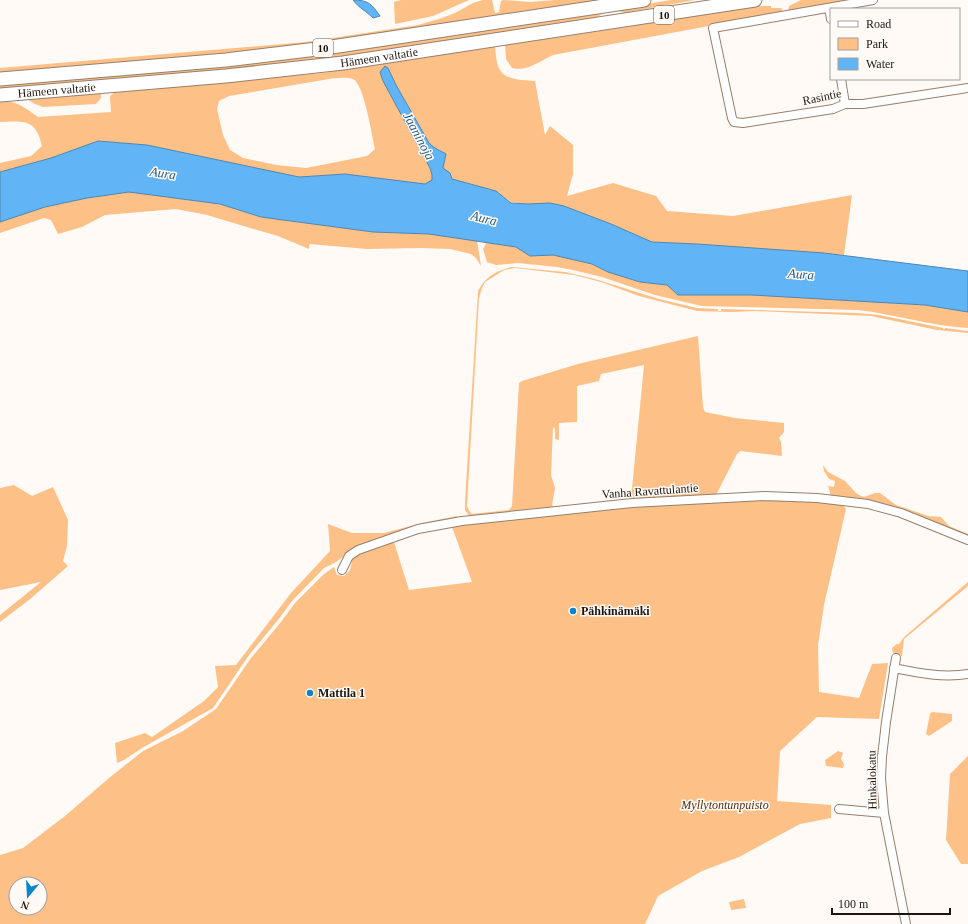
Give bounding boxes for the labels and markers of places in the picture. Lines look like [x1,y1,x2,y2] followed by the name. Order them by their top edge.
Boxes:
[581,604,650,618] place label: Pähkinämäki
[568,606,578,616] marker: Pähkinämäki
[318,686,365,700] place label: Mattila 1
[305,688,315,698] marker: Mattila 1

